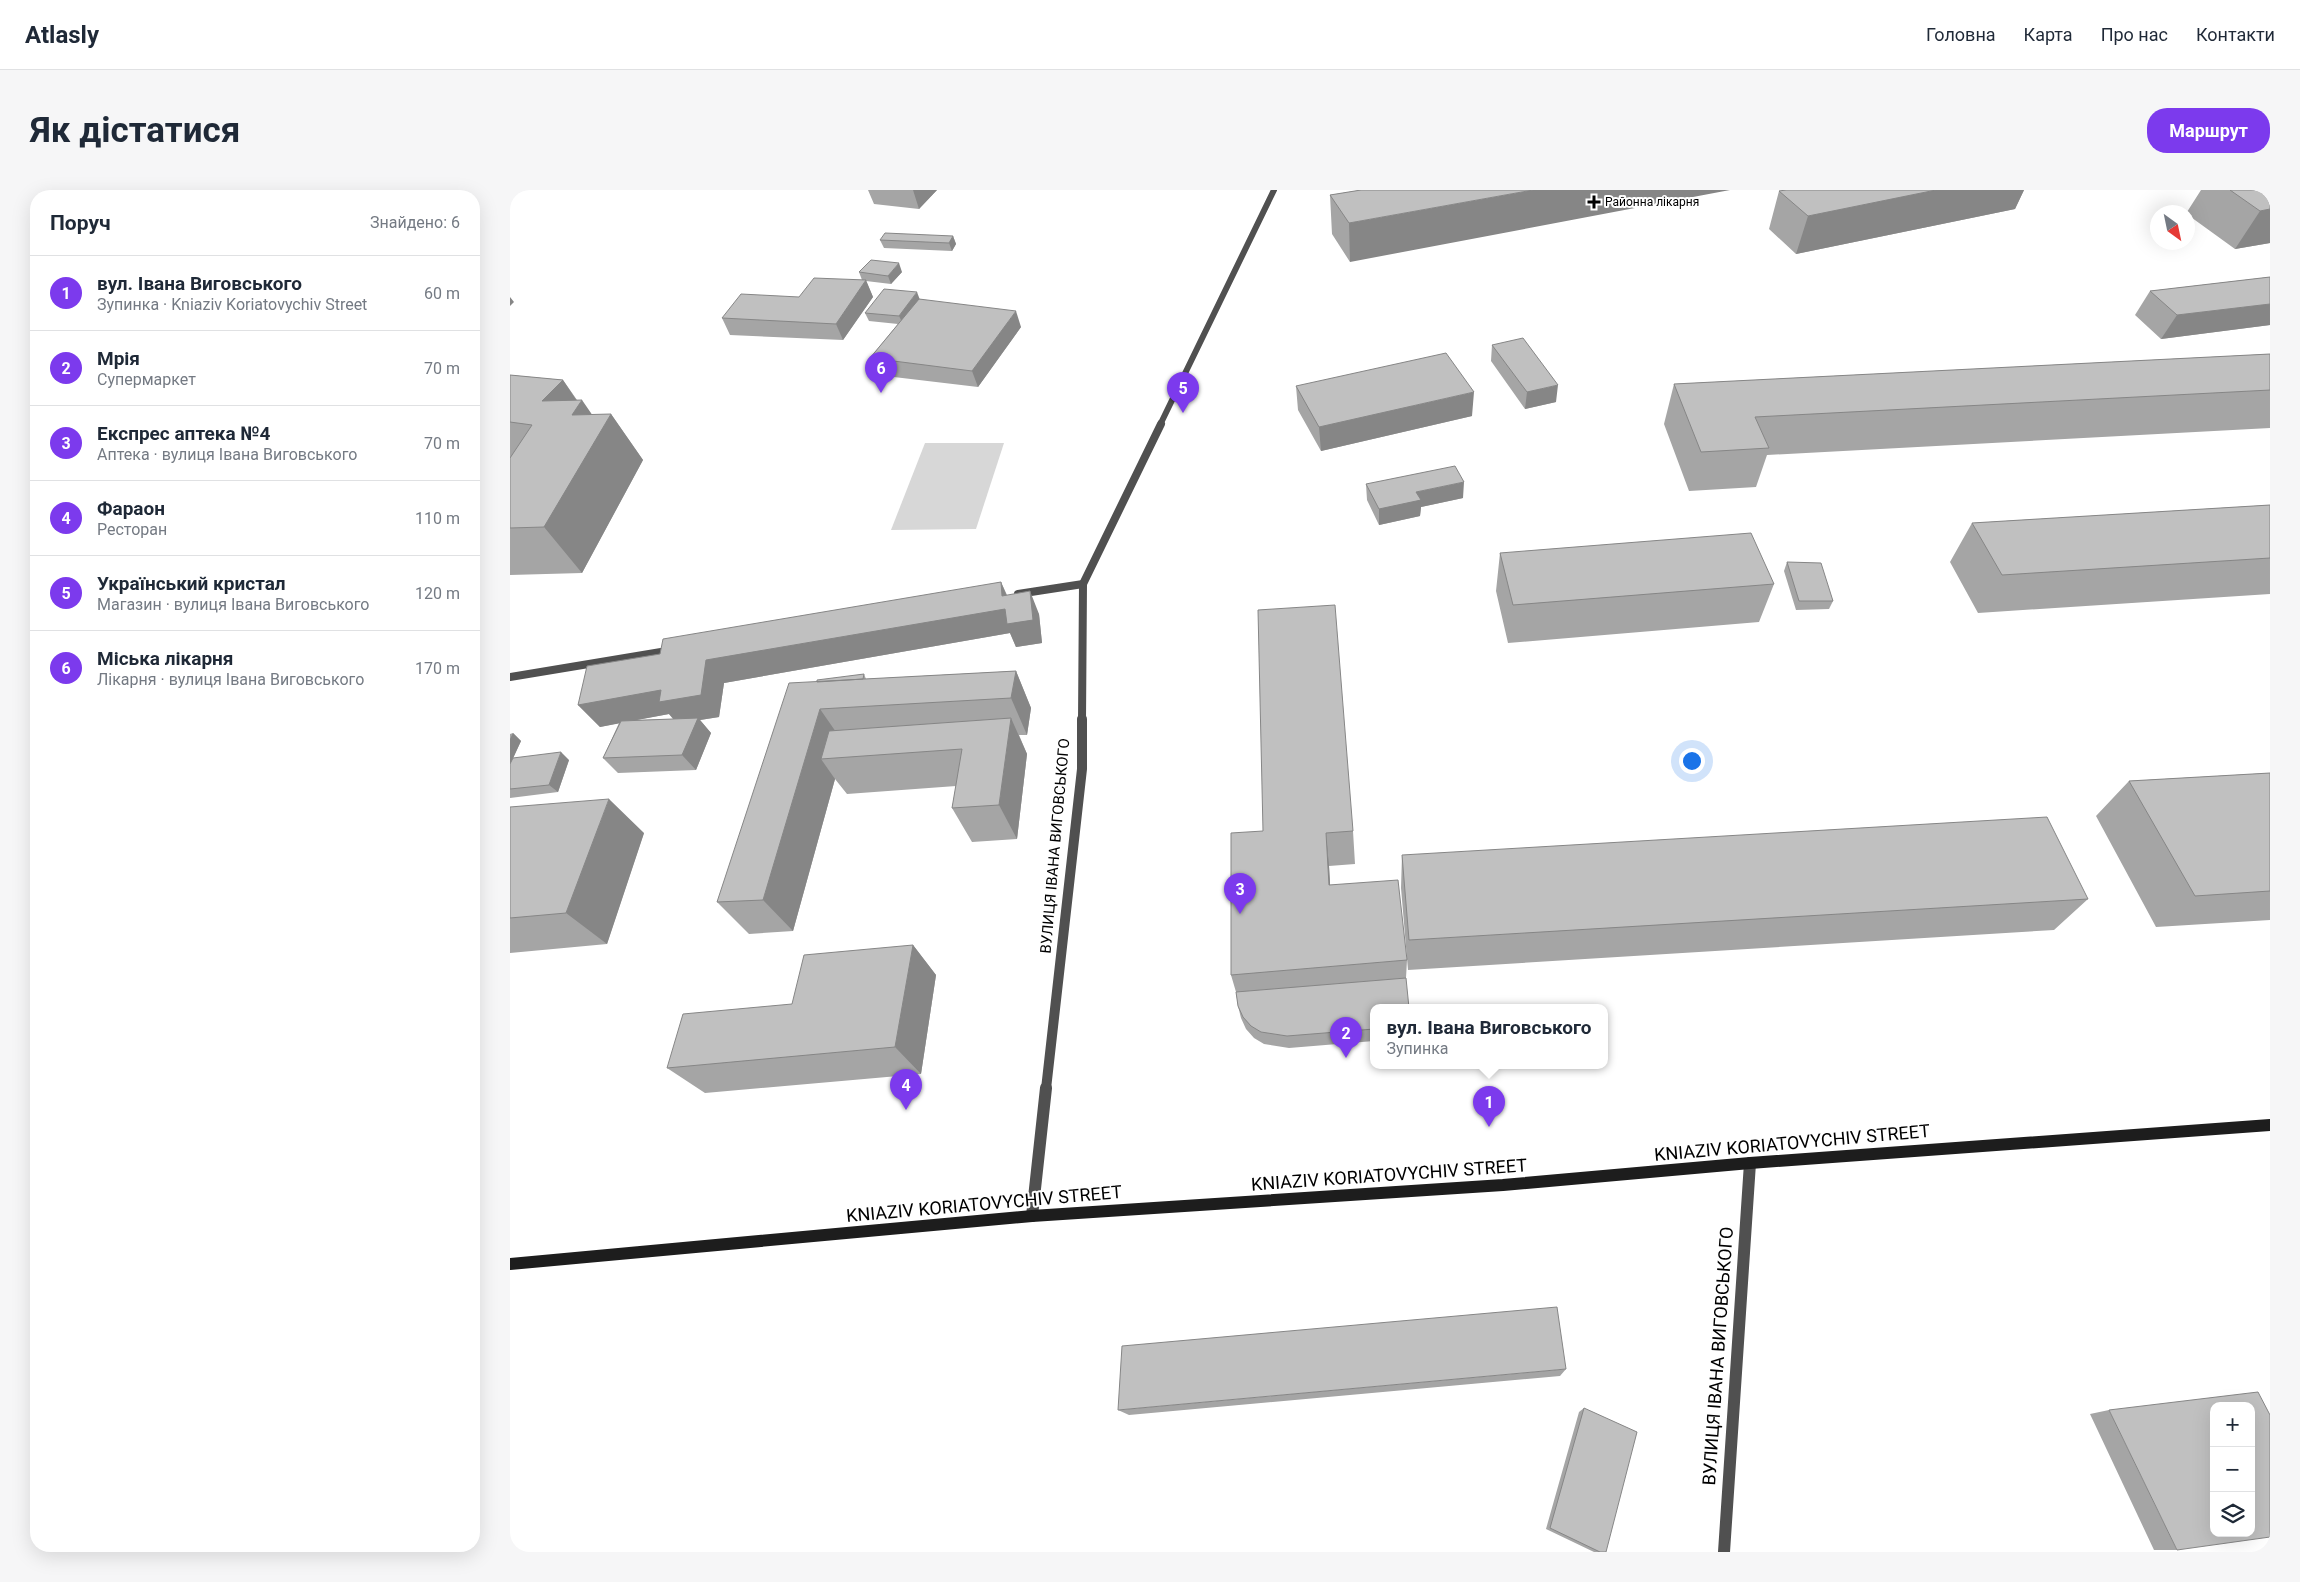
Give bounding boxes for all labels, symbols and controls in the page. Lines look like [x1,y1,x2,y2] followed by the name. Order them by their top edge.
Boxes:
[25,21,99,49] text: Atlasly
[1926,24,1996,45] text: Головна
[2024,24,2073,45] text: Карта
[2101,24,2168,45] text: Про нас
[2196,24,2275,45] text: Контакти
[2147,108,2270,153] button: Маршрут
[30,110,240,151] text: Як дістатися
[1587,195,1601,209] marker: Районна лікарня
[1605,195,1699,209] place label: Районна лікарня
[2150,205,2195,250] north arrow
[50,211,111,235] text: Поруч
[370,213,460,232] text: Знайдено: 6
[97,272,302,295] text: вул. Івана Виговського
[61,284,71,303] text: 1
[424,284,460,303] text: 60 m
[97,295,367,314] text: Зупинка · Kniaziv Koriatovychiv Street
[97,347,140,370] text: Мрія
[865,352,897,393] pin: 6
[61,359,71,378] text: 2
[424,359,460,378] text: 70 m
[97,370,196,389] text: Супермаркет
[1167,372,1199,413] pin: 5
[97,422,270,445] text: Експрес аптека №4
[61,434,71,453] text: 3
[424,434,460,453] text: 70 m
[97,445,357,464] text: Аптека · вулиця Івана Виговського
[97,497,165,520] text: Фараон
[61,509,71,528] text: 4
[415,509,460,528] text: 110 m
[97,520,167,539] text: Ресторан
[97,572,286,595] text: Український кристал
[61,584,71,603] text: 5
[415,584,460,603] text: 120 m
[97,595,369,614] text: Магазин · вулиця Івана Виговського
[97,647,233,670] text: Міська лікарня
[61,659,71,678] text: 6
[415,659,460,678] text: 170 m
[97,670,364,689] text: Лікарня · вулиця Івана Виговського
[1037,738,1073,954] street label: ВУЛИЦЯ ІВАНА ВИГОВСЬКОГО
[1679,748,1705,774] your location
[1224,873,1256,914] pin: 3
[1370,1004,1608,1069] popup
[1386,1016,1592,1039] text: вул. Івана Виговського
[1330,1017,1362,1058] pin: 2
[1386,1039,1449,1058] text: Зупинка
[890,1069,922,1110] pin: 4
[1473,1086,1505,1127] pin: 1
[1653,1120,1931,1165] street label: KNIAZIV KORIATOVYCHIV STREET
[1250,1154,1528,1195] street label: KNIAZIV KORIATOVYCHIV STREET
[845,1181,1123,1226] street label: KNIAZIV KORIATOVYCHIV STREET
[1698,1226,1737,1486] street label: ВУЛИЦЯ ІВАНА ВИГОВСЬКОГО
[2210,1402,2255,1537] map controls
[2210,1402,2255,1447] button: +
[2210,1447,2255,1492] button: −
[2210,1492,2255,1537] button: layers

